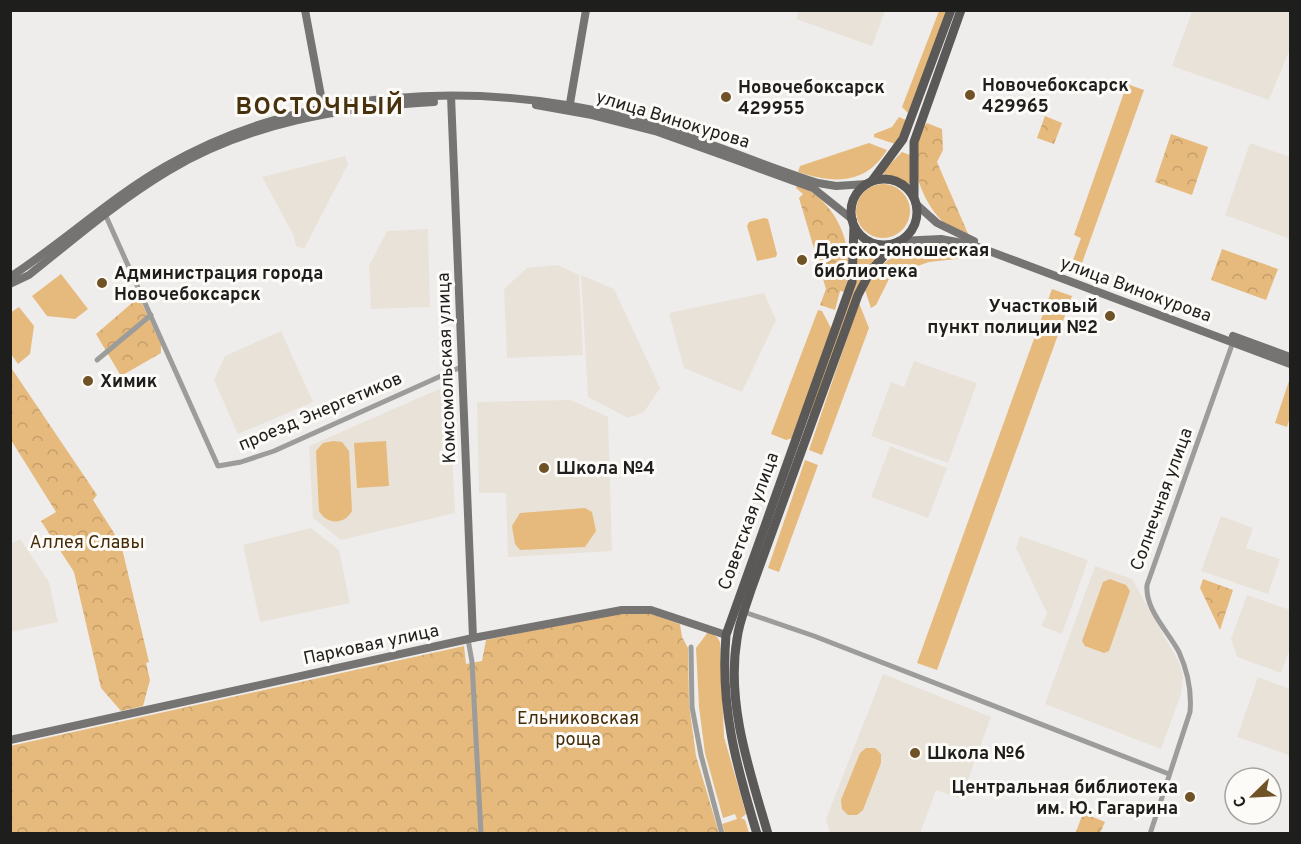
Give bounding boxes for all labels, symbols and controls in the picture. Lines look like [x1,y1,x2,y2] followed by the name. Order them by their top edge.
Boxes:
[982,75,1129,119] place label: Новочебоксарск 429965
[738,77,885,121] place label: Новочебоксарск 429955
[593,86,752,155] street label: улица Винокурова
[963,88,977,102] marker: Новочебоксарск 429965
[719,90,733,104] marker: Новочебоксарск 429955
[236,91,404,123] district label: ВОСТОЧНЫЙ
[814,240,989,284] place label: Детско-юношеская библиотека
[1057,252,1214,328] street label: улица Винокурова
[795,253,809,267] marker: Детско-юношеская библиотека
[114,263,323,307] place label: Администрация города Новочебоксарск
[433,272,462,464] street label: Комсомольская улица
[95,276,109,290] marker: Администрация города Новочебоксарск
[927,296,1098,340] place label: Участковый пункт полиции №2
[1103,309,1117,323] marker: Участковый пункт полиции №2
[235,367,406,457] street label: проезд Энергетиков
[100,371,158,394] place label: Химик
[81,374,95,388] marker: Химик
[1126,425,1199,574] street label: Солнечная улица
[714,449,785,594] street label: Советская улица
[556,458,655,481] place label: Школа №4
[537,461,551,475] marker: Школа №4
[30,532,144,555] park label: Аллея Славы
[302,620,441,671] street label: Парковая улица
[517,708,639,752] park label: Ельниковская роща
[927,743,1025,766] place label: Школа №6
[908,746,922,760] marker: Школа №6
[1223,766,1283,826] north arrow
[952,777,1178,821] place label: Центральная библиотека им. Ю. Гагарина
[1183,790,1197,804] marker: Центральная библиотека им. Ю. Гагарина
[1230,793,1252,810] text: С

